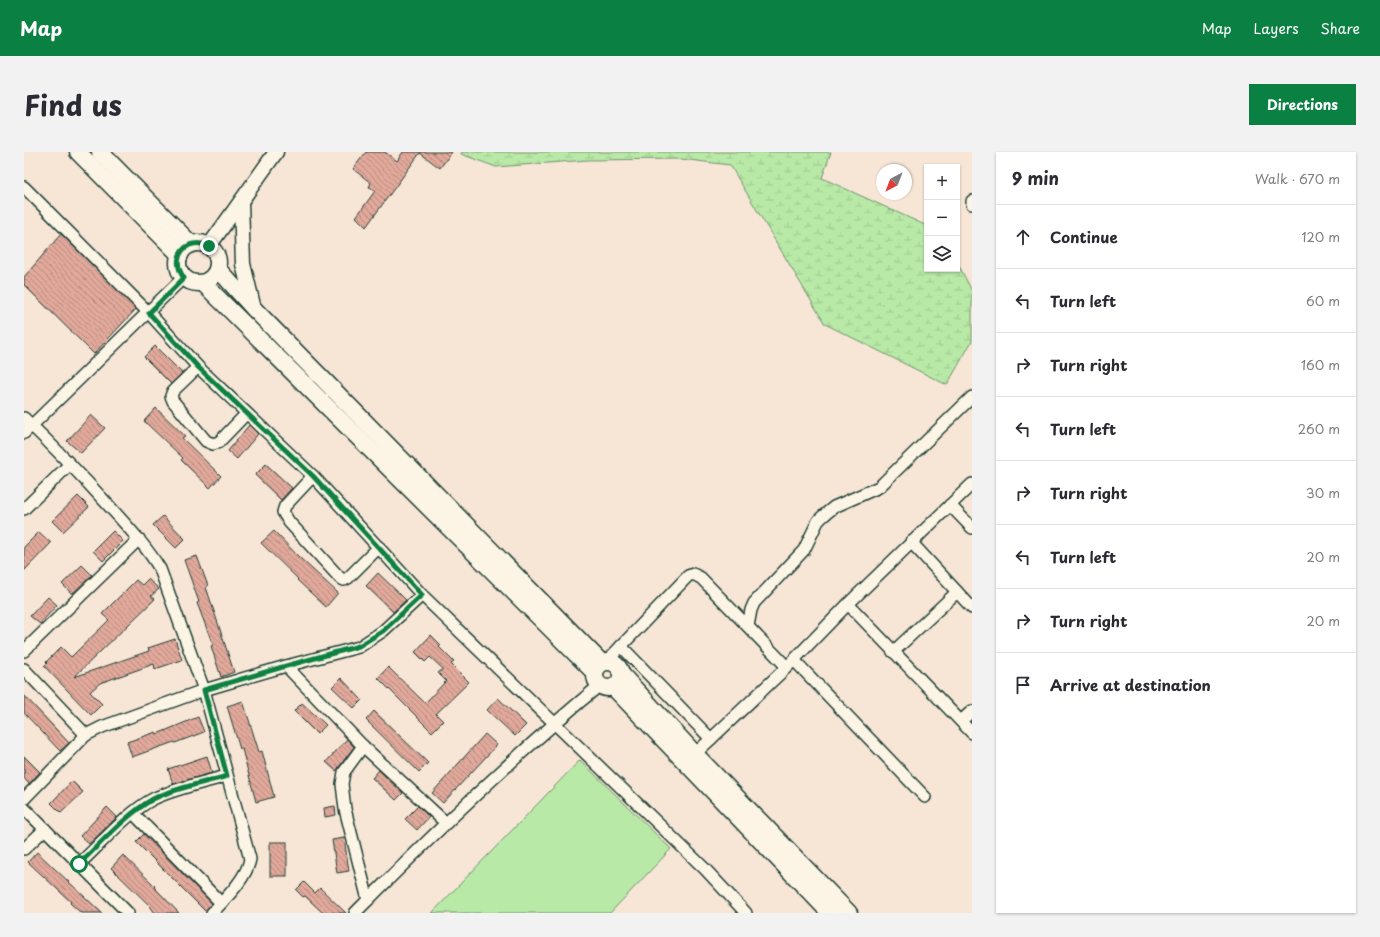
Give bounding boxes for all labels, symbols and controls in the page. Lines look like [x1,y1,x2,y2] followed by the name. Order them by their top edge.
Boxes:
[20,14,62,42] text: Map
[1202,18,1232,39] text: Map
[1254,18,1299,39] text: Layers
[1321,18,1360,39] text: Share
[24,83,122,126] text: Find us
[1249,84,1356,125] button: Directions
[876,164,912,200] north arrow
[924,164,960,272] map controls
[924,164,960,200] button: +
[1012,165,1059,191] text: 9 min
[1255,169,1340,188] text: Walk · 670 m
[924,200,960,236] button: −
[1050,225,1118,248] text: Continue
[1012,226,1034,248] icon: ahead
[1301,227,1340,246] text: 120 m
[924,236,960,272] button: layers
[200,237,218,255] route end
[1050,289,1116,312] text: Turn left
[1012,290,1034,312] icon: left
[1306,291,1340,310] text: 60 m
[1050,353,1127,376] text: Turn right
[1012,354,1034,376] icon: right
[1301,355,1340,374] text: 160 m
[1050,417,1116,440] text: Turn left
[1012,418,1034,440] icon: left
[1298,419,1340,438] text: 260 m
[1050,481,1127,504] text: Turn right
[1012,482,1034,504] icon: right
[1306,483,1340,502] text: 30 m
[1050,545,1116,568] text: Turn left
[1012,546,1034,568] icon: left
[1306,547,1340,566] text: 20 m
[1050,609,1127,632] text: Turn right
[1012,610,1034,632] icon: right
[1306,611,1340,630] text: 20 m
[1050,673,1211,696] text: Arrive at destination
[1012,674,1034,696] icon: arrive
[70,855,88,873] route start

